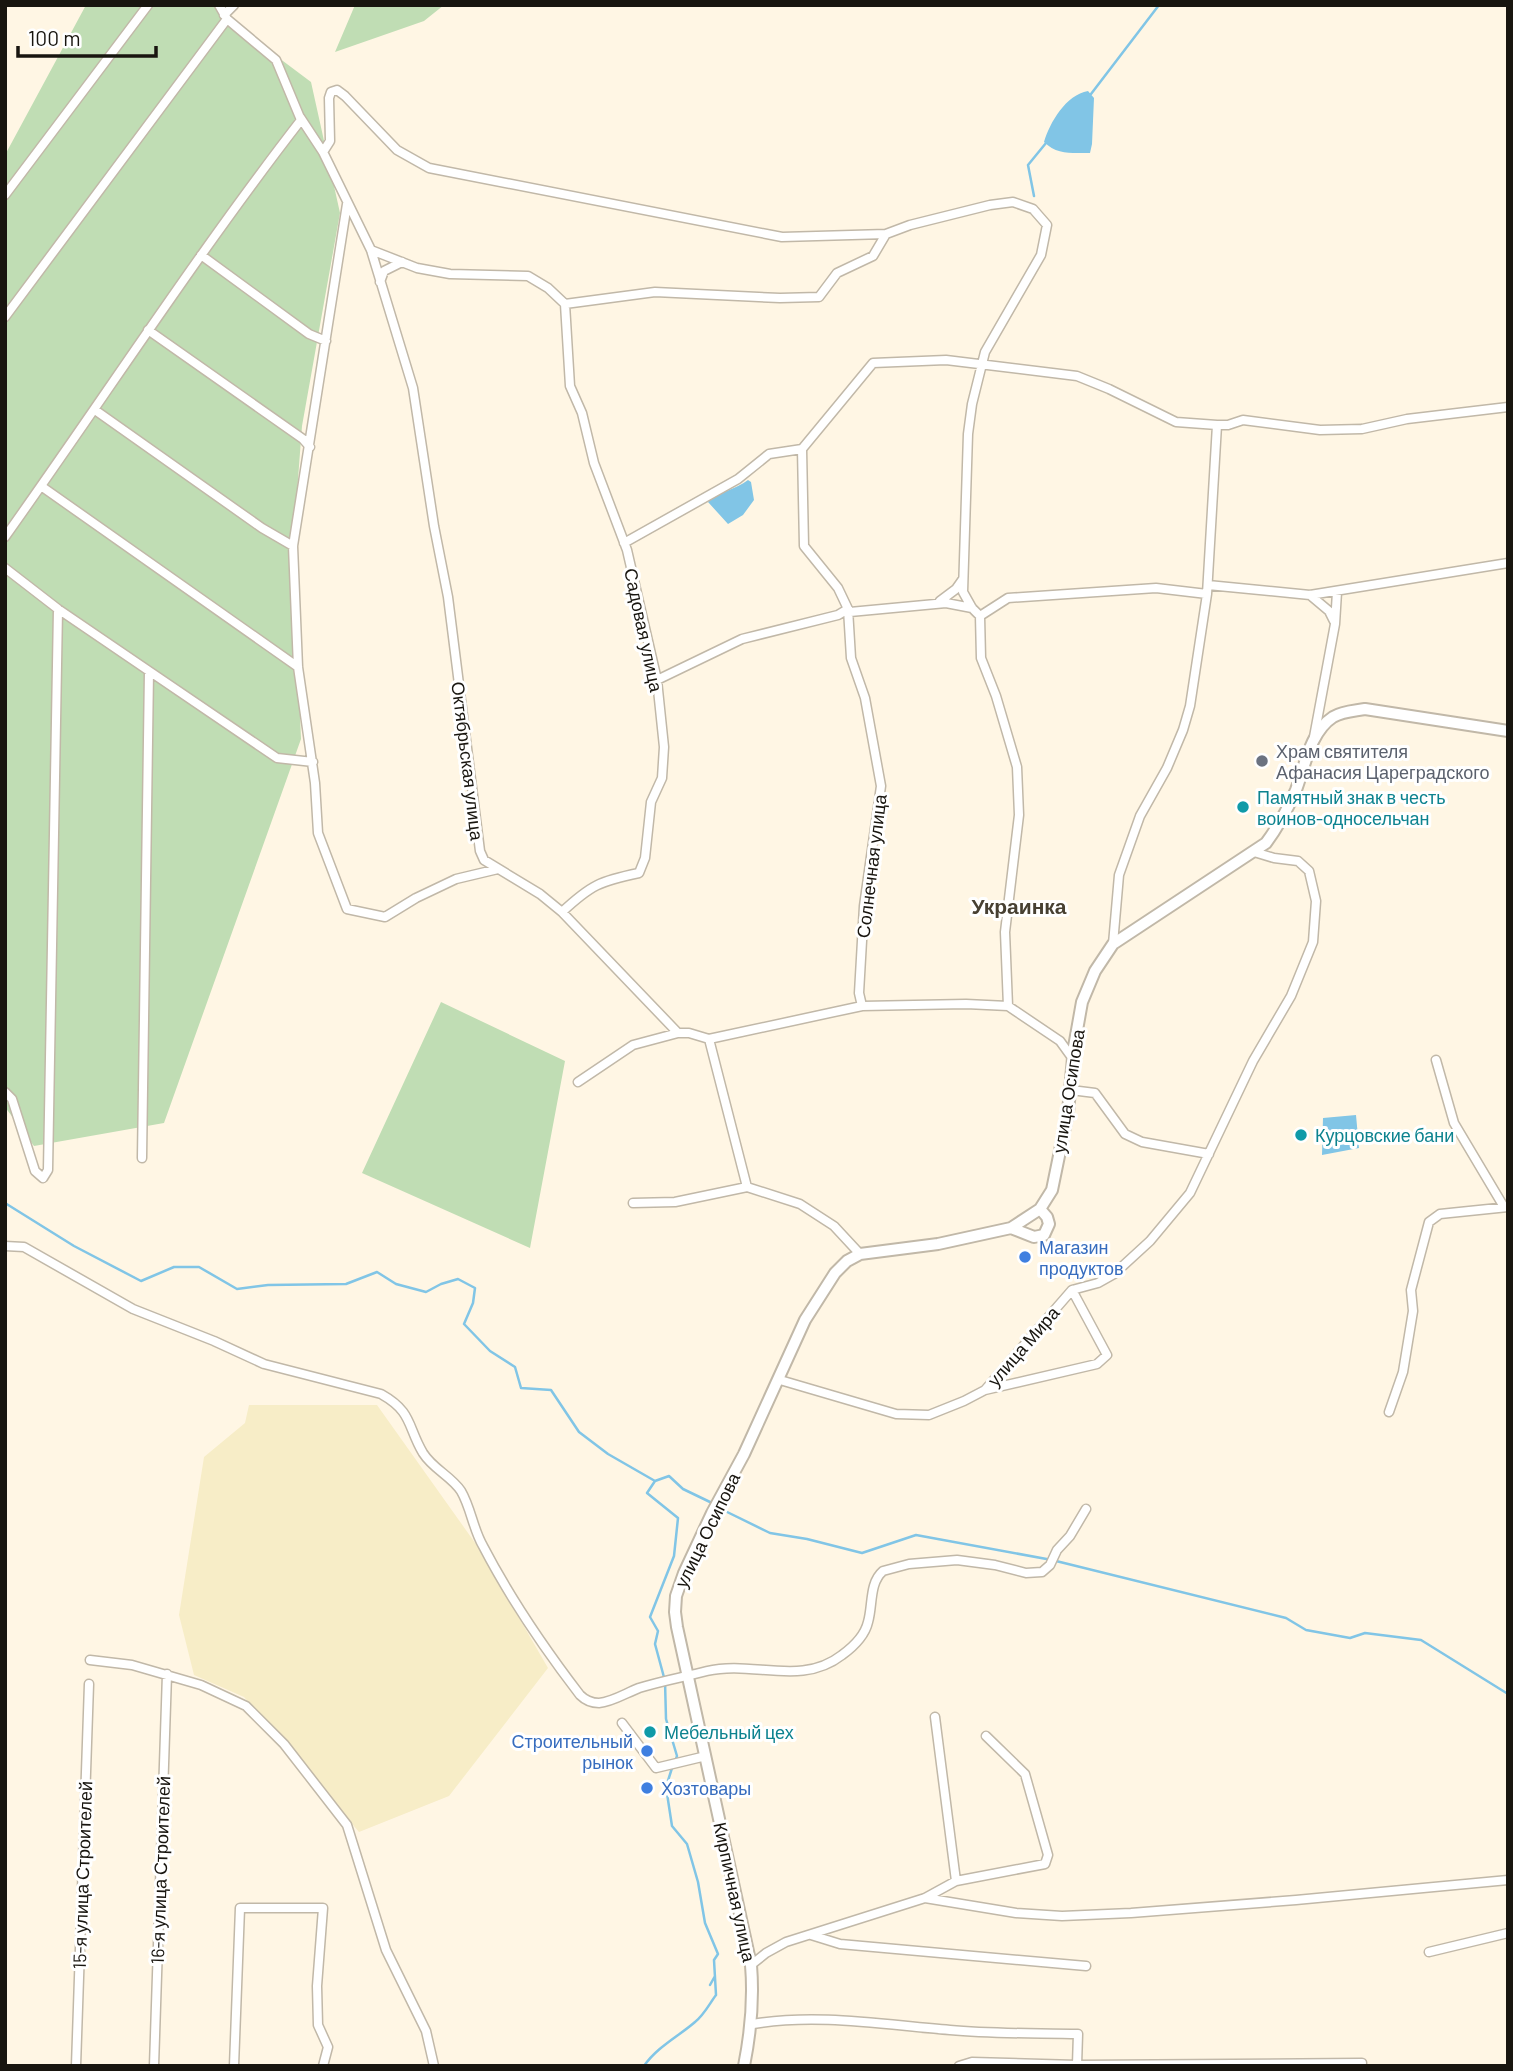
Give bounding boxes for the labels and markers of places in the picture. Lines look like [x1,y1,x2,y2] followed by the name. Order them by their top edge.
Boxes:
[1276,740,1489,783] place label: Храм святителя Афанасия Цареградского
[1254,753,1270,769] marker: Храм святителя Афанасия Цареградского
[1257,786,1446,829] place label: Памятный знак в честь воинов-односельчан
[1235,799,1251,815] marker: Памятный знак в честь воинов-односельчан
[1315,1124,1454,1146] place label: Курцовские бани
[1293,1127,1309,1143] marker: Курцовские бани
[1039,1236,1124,1279] place label: Магазин продуктов
[1017,1249,1033,1265] marker: Магазин продуктов
[664,1721,794,1743] place label: Мебельный цех
[642,1724,658,1740] marker: Мебельный цех
[511,1730,633,1773] place label: Строительный рынок
[639,1743,655,1759] marker: Строительный рынок
[661,1777,751,1799] place label: Хозтовары
[639,1780,655,1796] marker: Хозтовары

